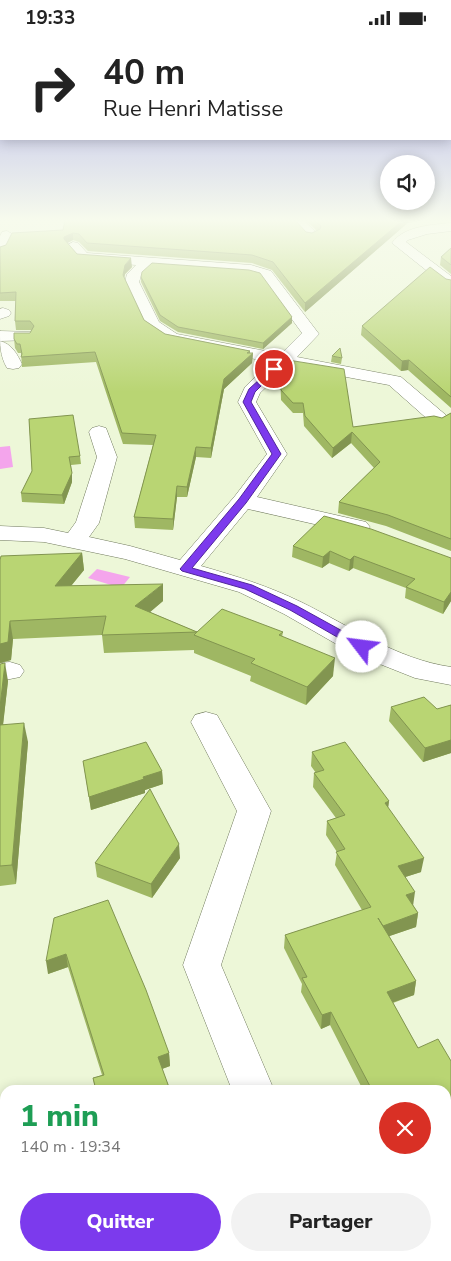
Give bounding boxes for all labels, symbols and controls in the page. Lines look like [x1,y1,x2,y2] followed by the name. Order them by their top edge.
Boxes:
[25,5,75,31] text: 19:33
[103,49,185,96] text: 40 m
[20,55,85,120] icon: right
[103,94,283,124] text: Rue Henri Matisse
[380,155,435,210] map controls
[380,155,435,210] button: sound
[253,348,295,390] pin
[260,355,288,383] icon: arrive
[335,620,387,672] position arrow
[20,1096,99,1137] text: 1 min
[379,1102,431,1154] button: close
[20,1136,121,1158] text: 140 m · 19:34
[20,1193,221,1251] button: Quitter
[231,1193,431,1251] button: Partager

